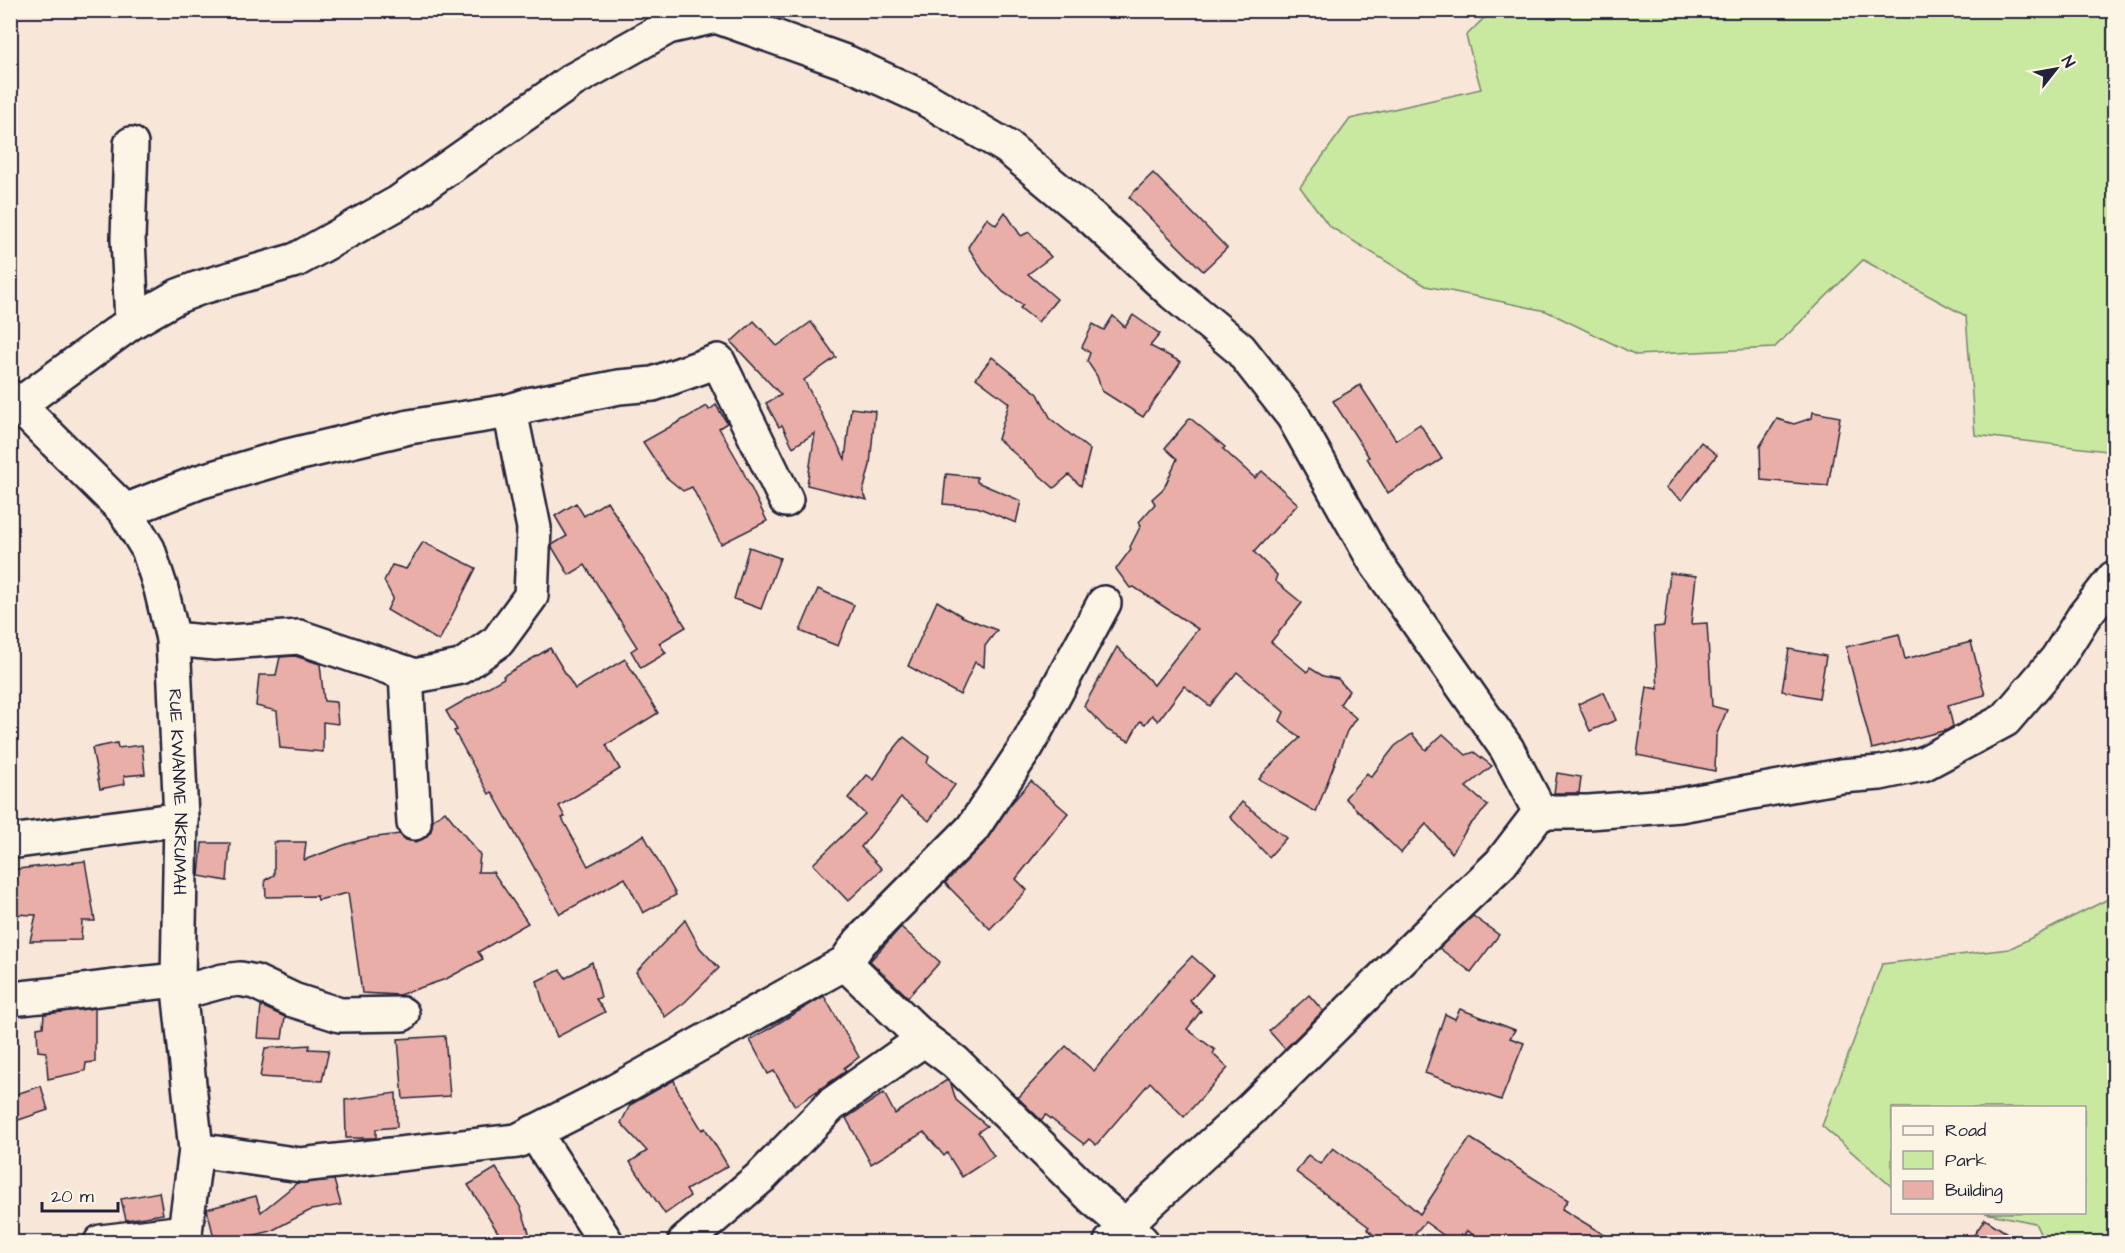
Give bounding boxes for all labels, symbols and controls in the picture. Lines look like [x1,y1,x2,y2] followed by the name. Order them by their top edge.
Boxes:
[2026,39,2086,99] north arrow
[2056,52,2080,72] text: N
[163,688,194,896] street label: RUE KWANME NKRUMAH
[1891,1106,2086,1214] legend
[1945,1118,1986,1143] text: Road
[1945,1148,1987,1173] text: Park
[42,1175,118,1213] scale bar
[1945,1178,2003,1204] text: Building
[51,1184,94,1209] text: 20 m

